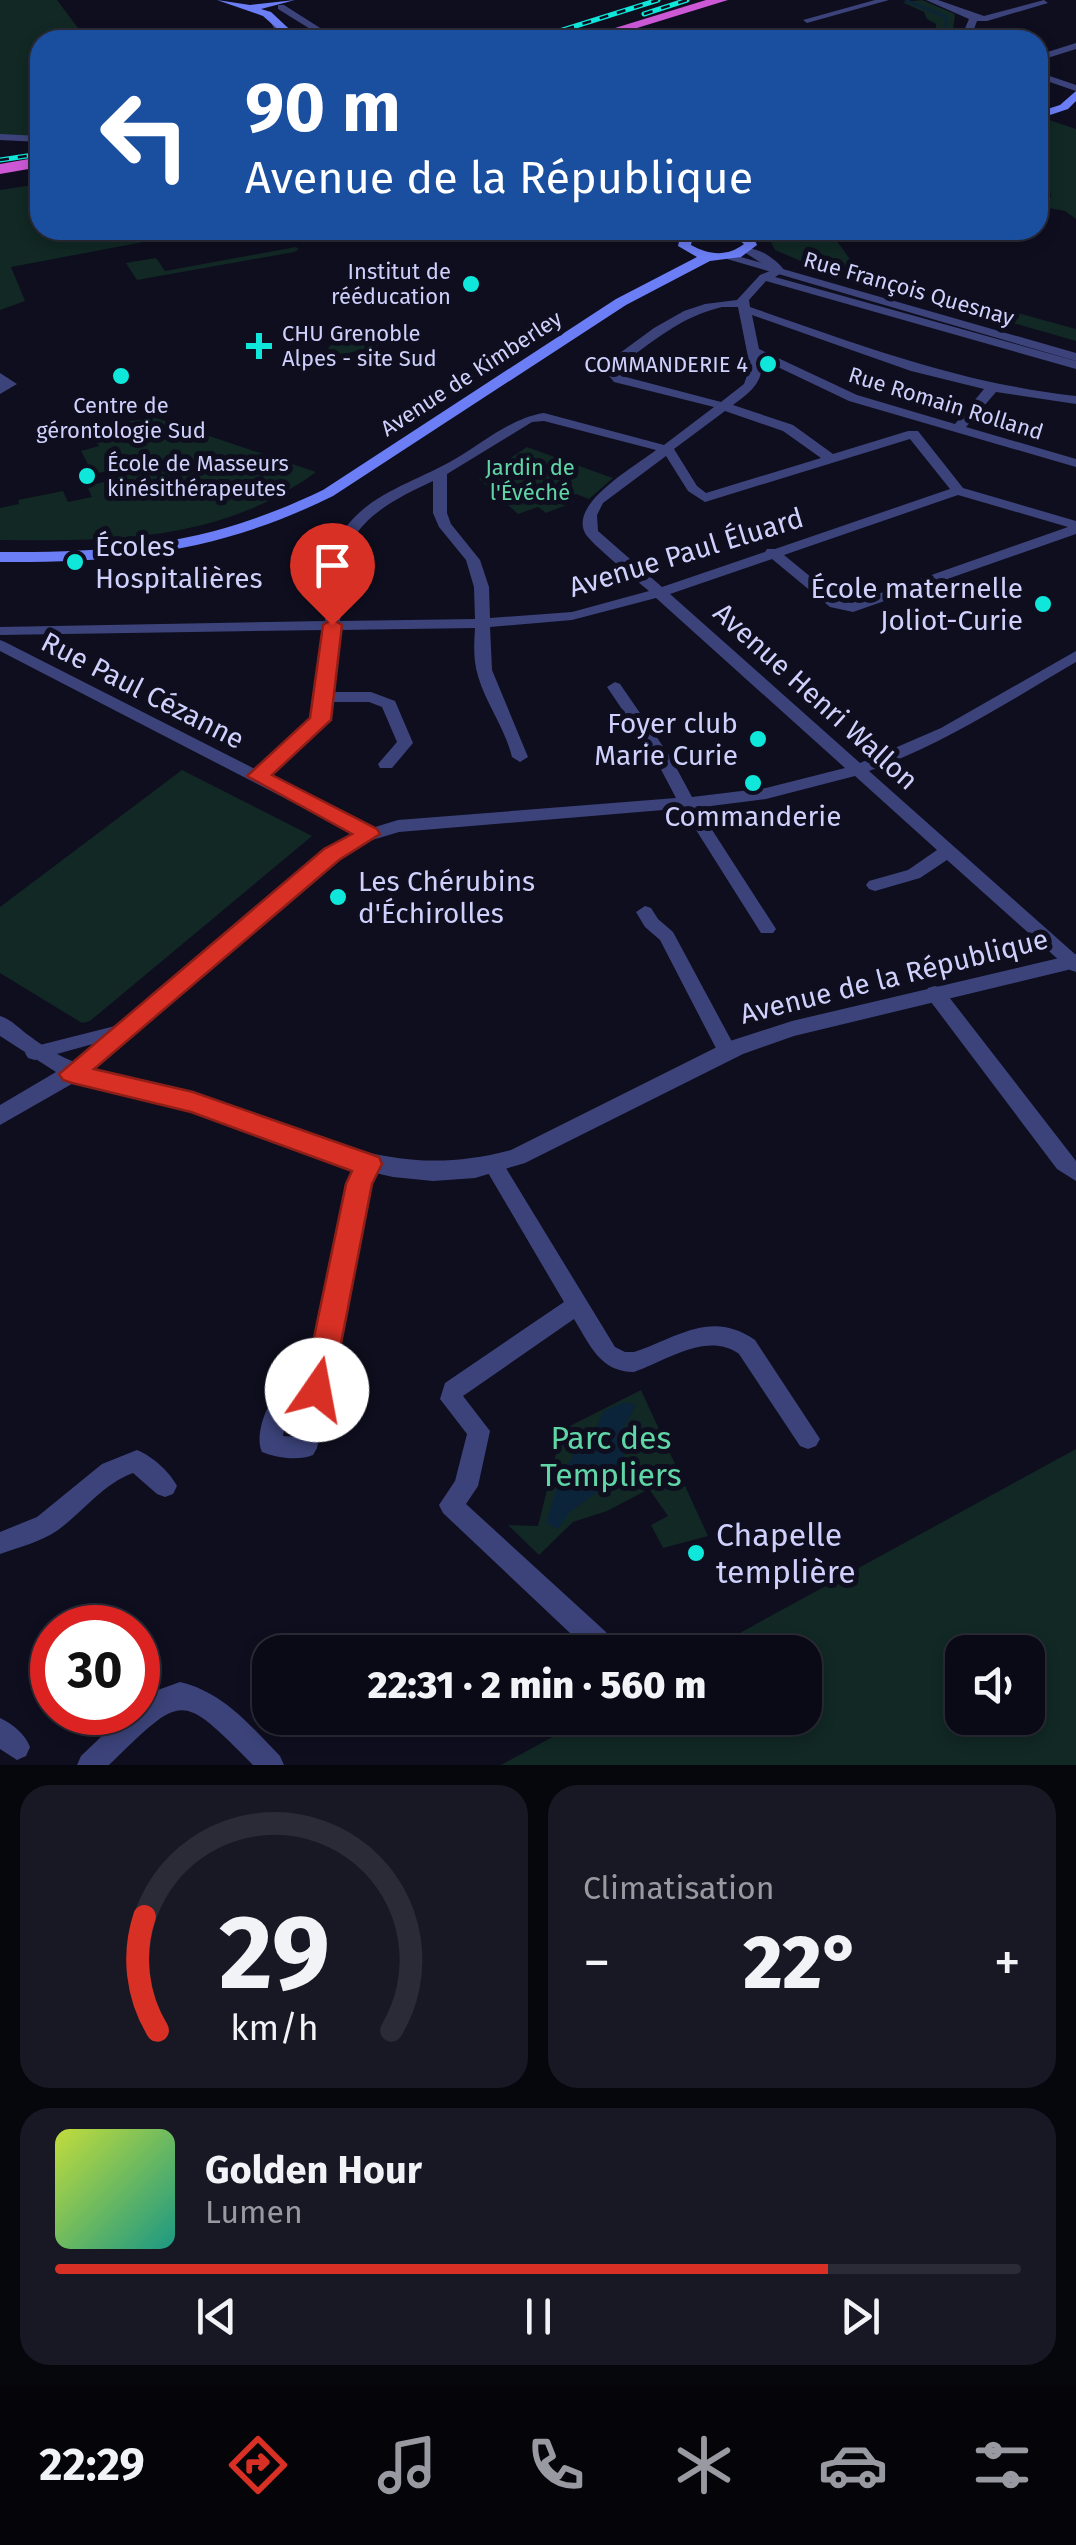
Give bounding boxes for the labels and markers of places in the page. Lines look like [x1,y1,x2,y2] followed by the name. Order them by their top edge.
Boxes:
[331,258,451,310] place label: Institut de rééducation
[460,273,482,295] marker: Institut de rééducation
[282,320,437,372] place label: CHU Grenoble Alpes - site Sud
[246,333,272,359] marker: CHU Grenoble Alpes - site Sud
[584,351,748,378] place label: COMMANDERIE 4
[757,353,779,375] marker: COMMANDERIE 4
[110,365,132,387] marker: Centre de gérontologie Sud
[36,392,206,444] place label: Centre de gérontologie Sud
[107,450,289,502] place label: École de Masseurs kinésithérapeutes
[76,465,98,487] marker: École de Masseurs kinésithérapeutes
[290,523,375,626] pin
[95,530,263,595] place label: Écoles Hospitalières
[64,551,86,573] marker: Écoles Hospitalières
[810,572,1023,637] place label: École maternelle Joliot-Curie
[1032,593,1054,615] marker: École maternelle Joliot-Curie
[594,707,738,772] place label: Foyer club Marie Curie
[747,728,769,750] marker: Foyer club Marie Curie
[742,772,764,794] marker: Commanderie
[664,800,842,833] place label: Commanderie
[358,865,535,930] place label: Les Chérubins d'Échirolles
[327,886,349,908] marker: Les Chérubins d'Échirolles
[716,1516,856,1591] place label: Chapelle templière
[685,1542,707,1564] marker: Chapelle templière

